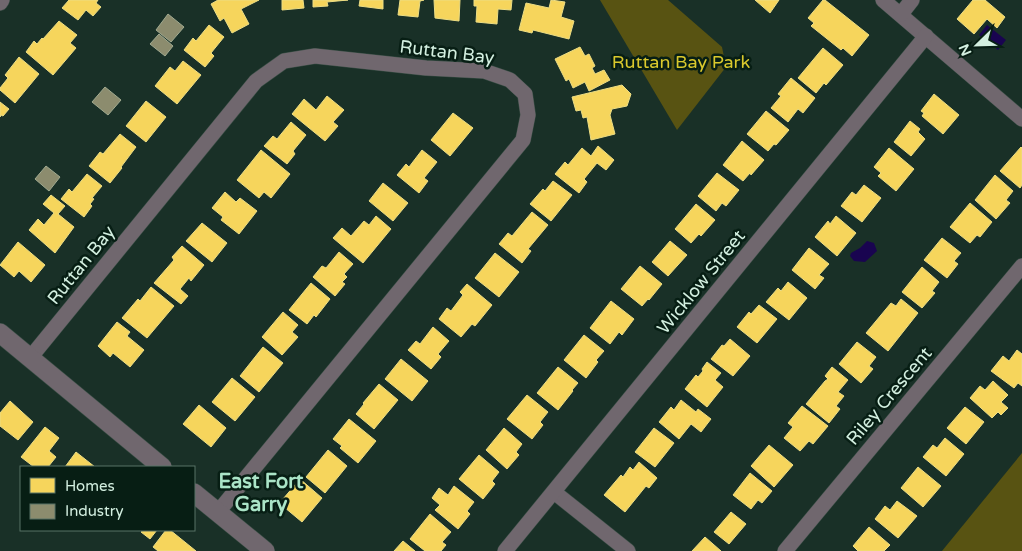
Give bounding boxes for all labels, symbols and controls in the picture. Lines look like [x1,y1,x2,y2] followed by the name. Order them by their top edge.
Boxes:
[952,20,1002,70] north arrow
[398,35,496,69] street label: Ruttan Bay
[955,41,976,58] text: N
[612,51,750,73] park label: Ruttan Bay Park
[42,221,120,309] street label: Ruttan Bay
[652,225,750,339] street label: Wicklow Street
[842,342,937,450] street label: Riley Crescent
[20,466,195,531] legend
[218,470,304,517] district label: East Fort Garry
[65,477,115,495] text: Homes
[65,502,124,520] text: Industry

